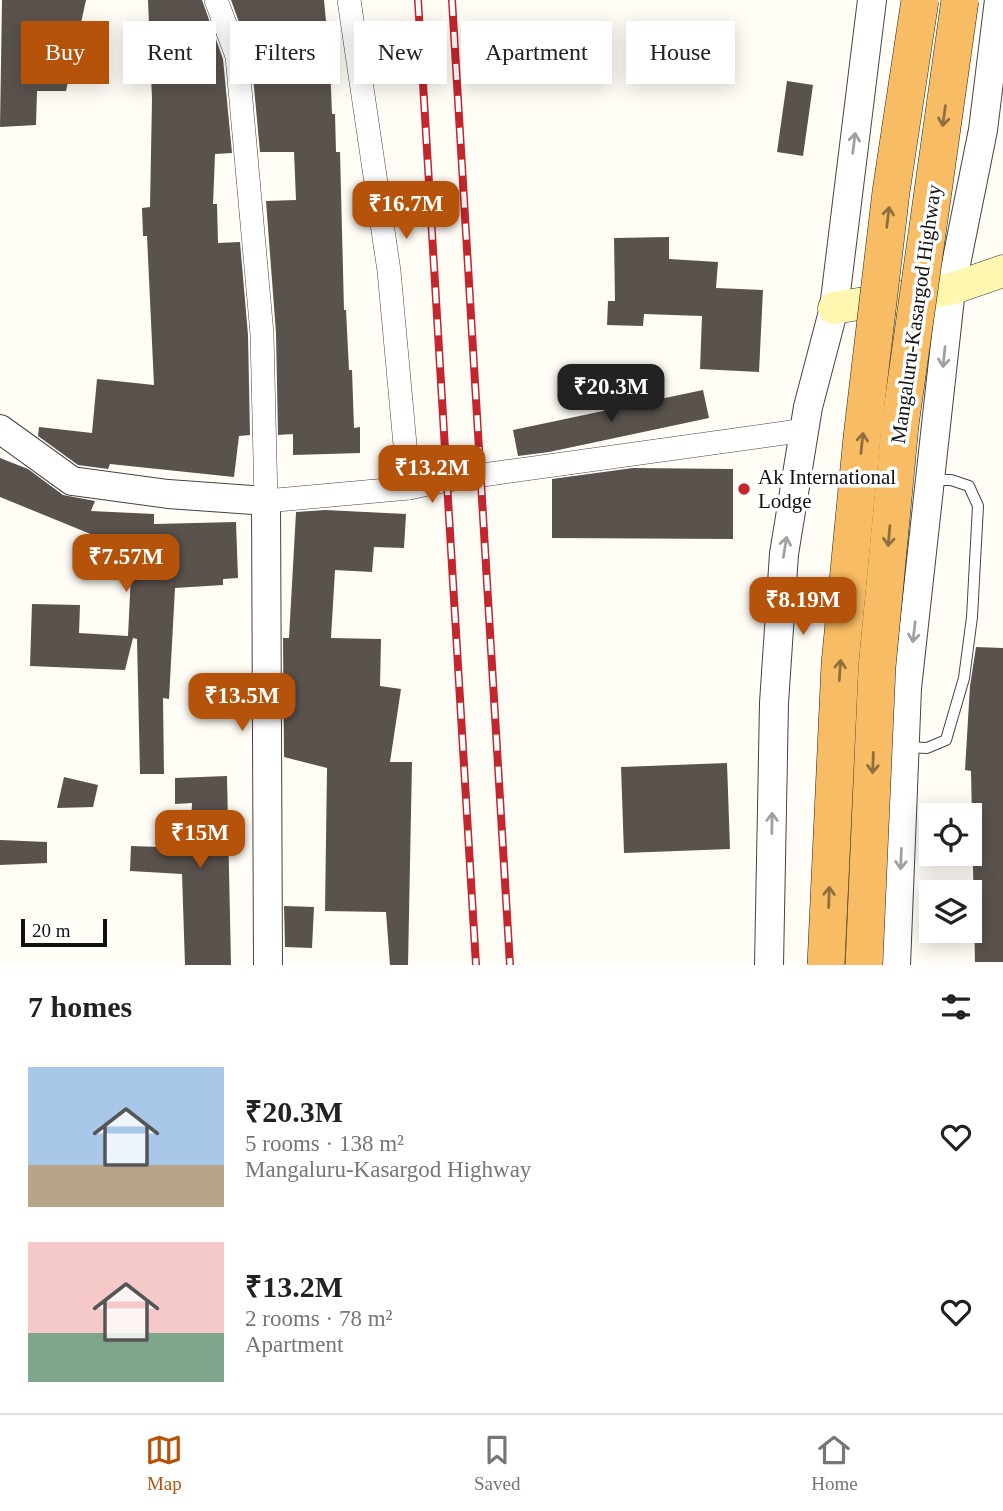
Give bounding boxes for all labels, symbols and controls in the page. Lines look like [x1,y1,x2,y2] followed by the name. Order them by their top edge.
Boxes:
[21,21,109,84] chip: Buy
[123,21,216,84] chip: Rent
[230,21,340,84] chip: Filters
[354,21,447,84] chip: New
[461,21,612,84] chip: Apartment
[626,21,735,84] chip: House
[937,104,950,127] one-way arrow
[848,132,861,155] one-way arrow
[349,182,463,241] pin: ₹16.7M
[886,182,946,445] street label: Mangaluru-Kasargod Highway
[368,191,444,216] text: ₹16.7M
[882,206,895,229] one-way arrow
[937,345,950,368] one-way arrow
[554,364,668,424] pin: ₹20.3M
[573,374,649,399] text: ₹20.3M
[856,432,869,455] one-way arrow
[375,446,489,505] pin: ₹13.2M
[394,455,470,480] text: ₹13.2M
[758,465,896,513] place label: Ak International Lodge
[736,481,752,497] marker: Ak International Lodge
[882,524,895,547] one-way arrow
[69,534,183,594] pin: ₹7.57M
[779,536,792,559] one-way arrow
[88,544,164,569] text: ₹7.57M
[746,578,860,637] pin: ₹8.19M
[765,587,841,612] text: ₹8.19M
[907,620,920,643] one-way arrow
[834,659,847,681] one-way arrow
[185,674,299,733] pin: ₹13.5M
[204,683,280,708] text: ₹13.5M
[866,751,879,774] one-way arrow
[919,803,982,943] map controls
[919,803,982,866] button: locate
[159,810,241,870] pin: ₹15M
[765,812,778,835] one-way arrow
[171,820,229,845] text: ₹15M
[894,847,907,870] one-way arrow
[919,880,982,943] button: layers
[822,886,835,909] one-way arrow
[21,916,107,948] scale bar
[32,920,71,941] text: 20 m
[937,988,975,1026] icon: filters
[28,990,132,1023] text: 7 homes
[84,1095,168,1179] icon: home
[245,1095,343,1128] text: ₹20.3M
[937,1118,975,1156] icon: heart
[245,1131,404,1156] text: 5 rooms · 138 m²
[245,1157,531,1182] text: Mangaluru-Kasargod Highway
[84,1270,168,1354] icon: home
[245,1270,343,1303] text: ₹13.2M
[937,1293,975,1331] icon: heart
[245,1306,392,1331] text: 2 rooms · 78 m²
[245,1332,343,1357] text: Apartment
[145,1431,183,1495] tab: Map
[474,1431,520,1495] tab: Saved
[811,1431,858,1495] tab: Home

